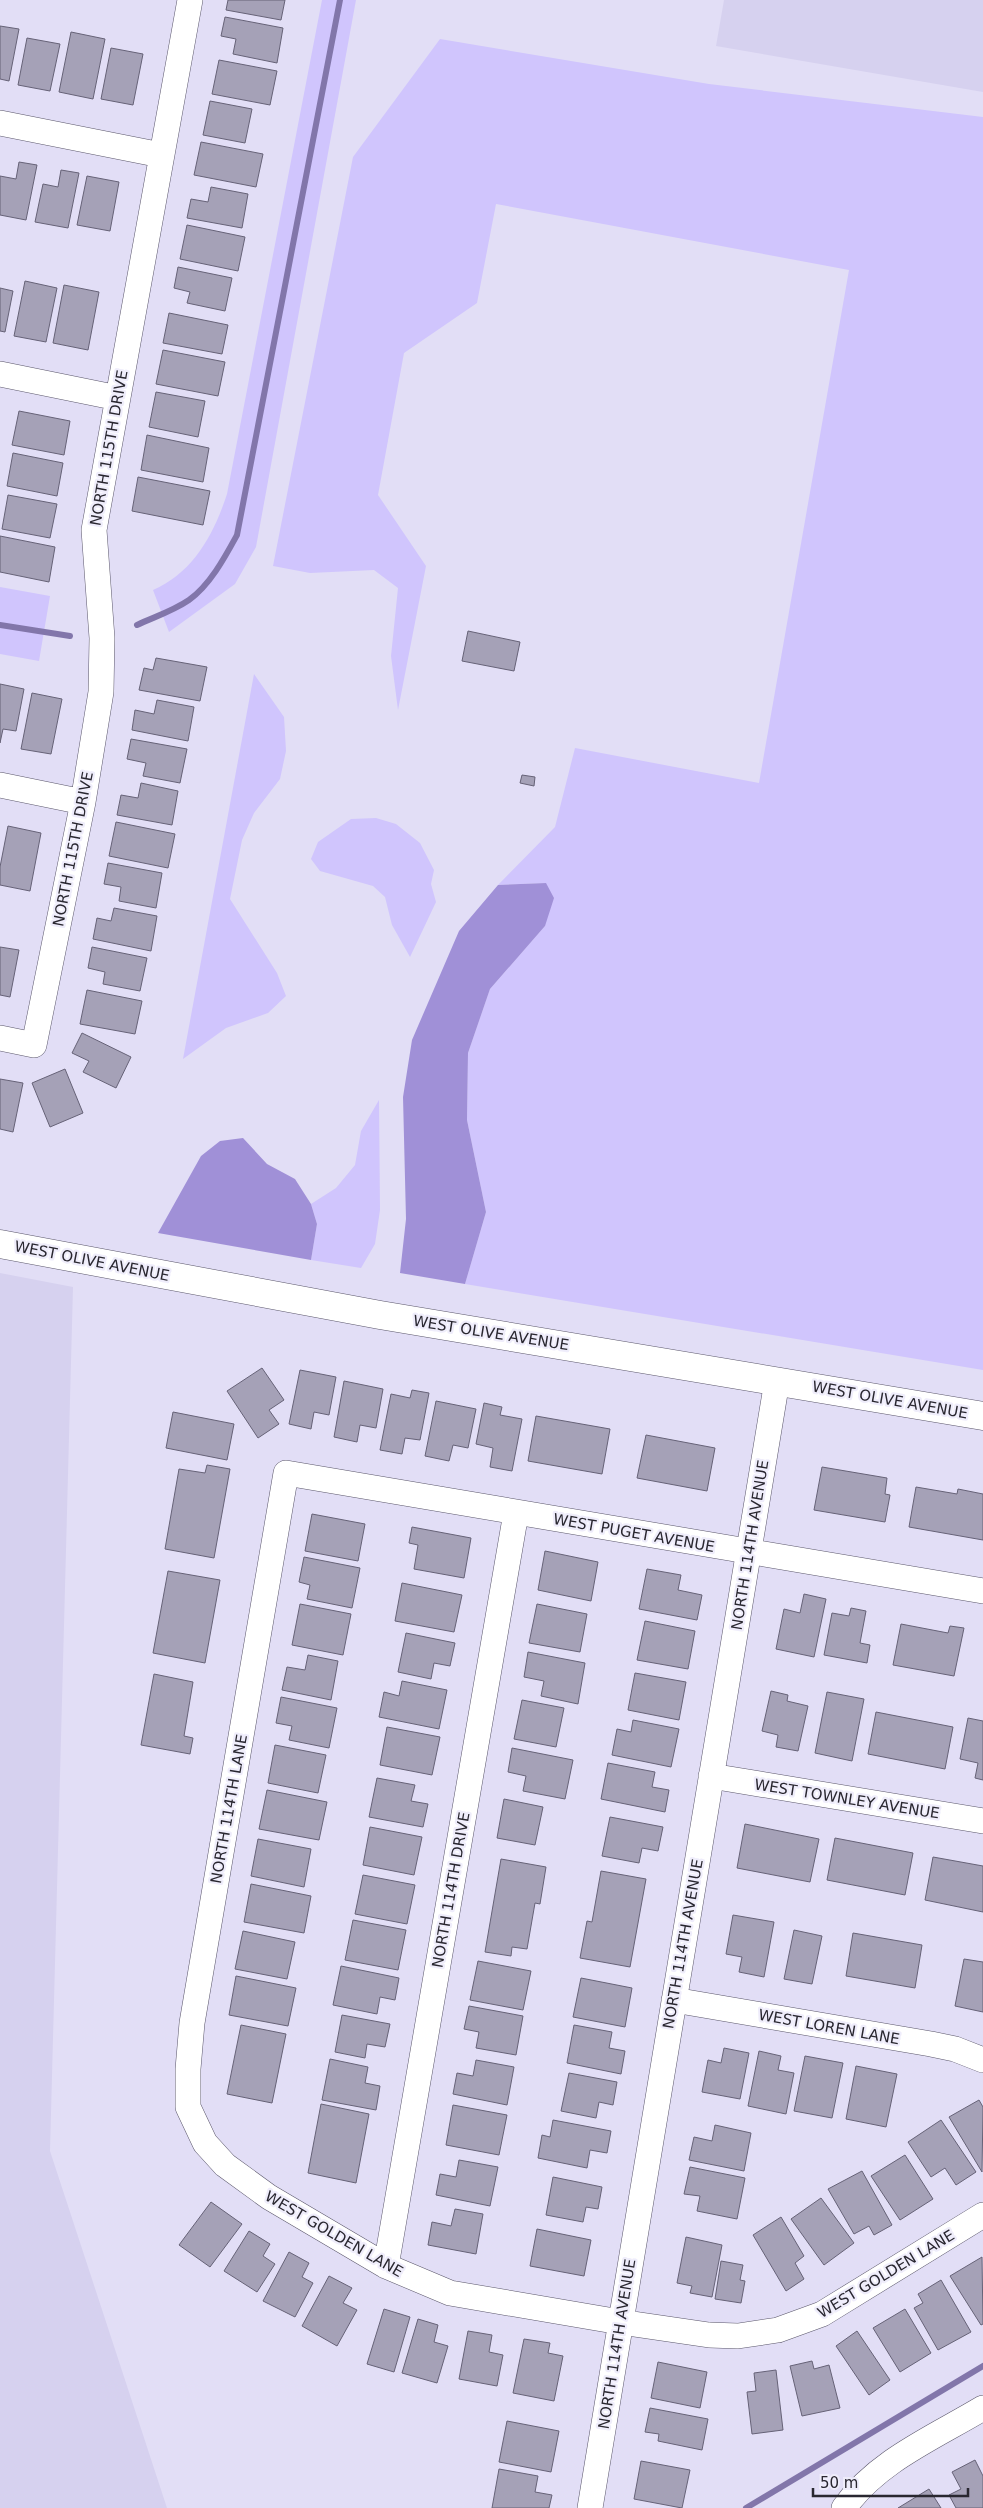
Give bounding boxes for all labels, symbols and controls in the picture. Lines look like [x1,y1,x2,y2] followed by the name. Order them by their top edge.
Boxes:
[86,369,132,527] street label: NORTH 115TH DRIVE
[49,770,97,928] street label: NORTH 115TH DRIVE
[13,1237,171,1285] street label: WEST OLIVE AVENUE
[412,1312,570,1354] street label: WEST OLIVE AVENUE
[811,1377,969,1423] street label: WEST OLIVE AVENUE
[728,1459,772,1631] street label: NORTH 114TH AVENUE
[552,1510,716,1556] street label: WEST PUGET AVENUE
[207,1733,251,1885] street label: NORTH 114TH LANE
[753,1775,941,1823] street label: WEST TOWNLEY AVENUE
[428,1811,474,1969] street label: NORTH 114TH DRIVE
[659,1858,707,2030] street label: NORTH 114TH AVENUE
[757,2006,901,2048] street label: WEST LOREN LANE
[262,2187,406,2281] street label: WEST GOLDEN LANE
[814,2226,958,2322] street label: WEST GOLDEN LANE
[595,2258,639,2430] street label: NORTH 114TH AVENUE
[813,2466,968,2498] scale bar
[820,2474,858,2492] text: 50 m

